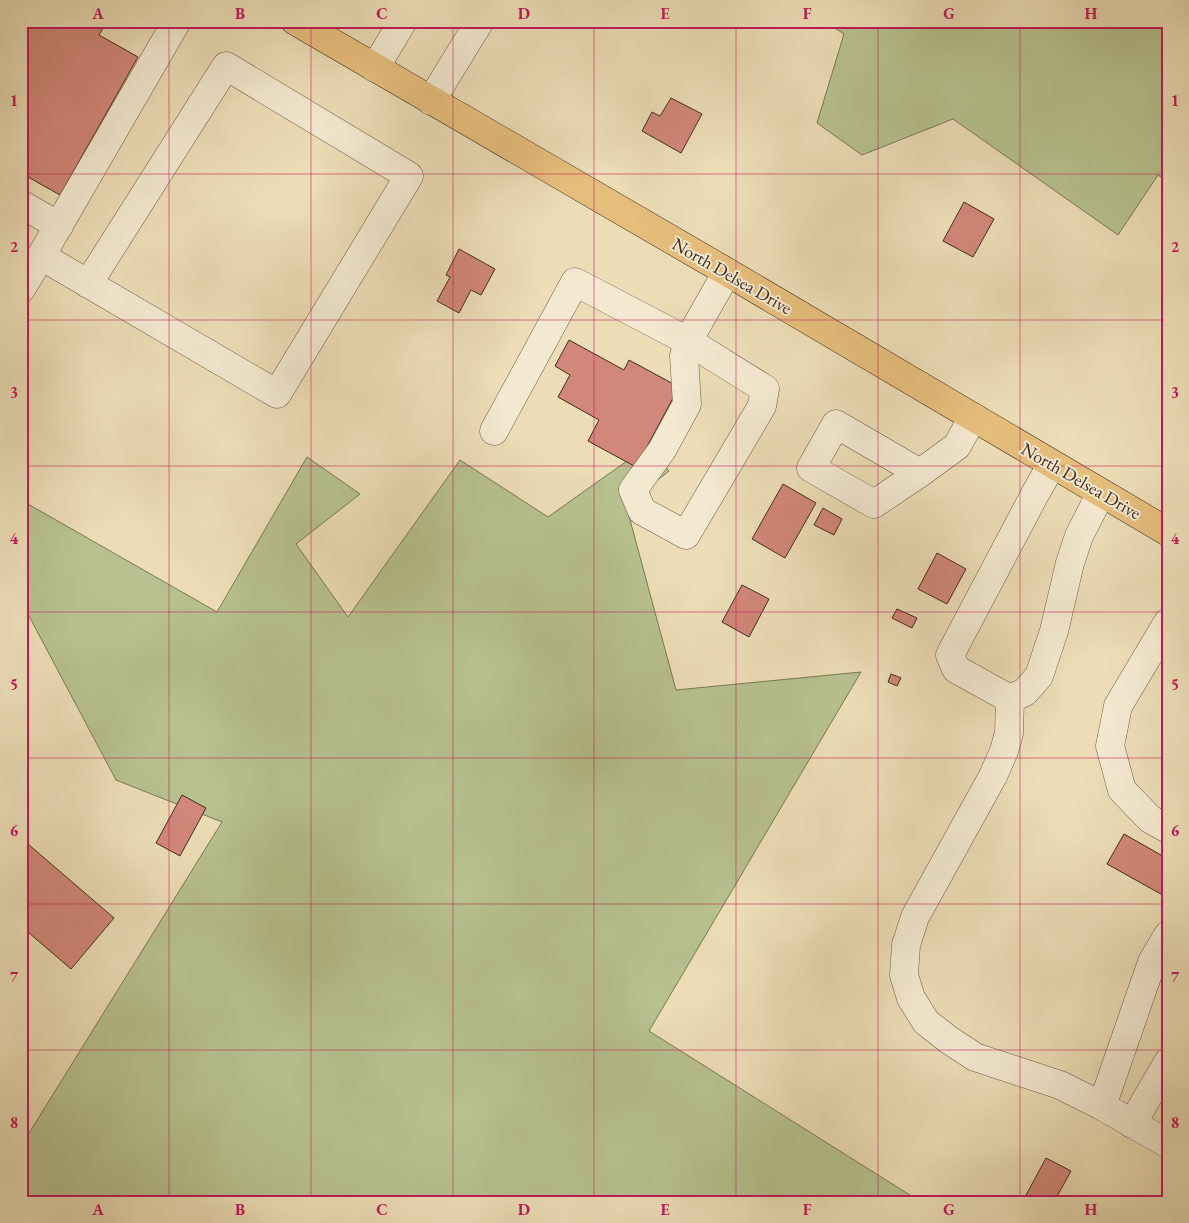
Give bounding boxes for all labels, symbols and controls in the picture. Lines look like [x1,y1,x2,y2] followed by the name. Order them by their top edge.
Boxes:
[91,3,104,24] text: A
[235,3,245,24] text: B
[376,3,388,24] text: C
[518,3,530,24] text: D
[660,3,670,24] text: E
[803,3,812,24] text: F
[943,3,955,24] text: G
[1085,3,1098,24] text: H
[10,90,18,111] text: 1
[1171,90,1179,111] text: 1
[668,232,796,319] street label: North Delsea Drive
[10,236,19,257] text: 2
[1171,236,1180,257] text: 2
[10,382,18,403] text: 3
[1171,382,1179,403] text: 3
[1017,437,1145,524] street label: North Delsea Drive
[10,528,19,549] text: 4
[1171,528,1180,549] text: 4
[10,674,18,695] text: 5
[1171,674,1179,695] text: 5
[10,820,19,841] text: 6
[1171,820,1180,841] text: 6
[10,966,19,987] text: 7
[1171,966,1180,987] text: 7
[10,1112,18,1133] text: 8
[1171,1112,1179,1133] text: 8
[91,1199,104,1220] text: A
[235,1199,245,1220] text: B
[376,1199,388,1220] text: C
[518,1199,530,1220] text: D
[660,1199,670,1220] text: E
[803,1199,812,1220] text: F
[943,1199,955,1220] text: G
[1085,1199,1098,1220] text: H

